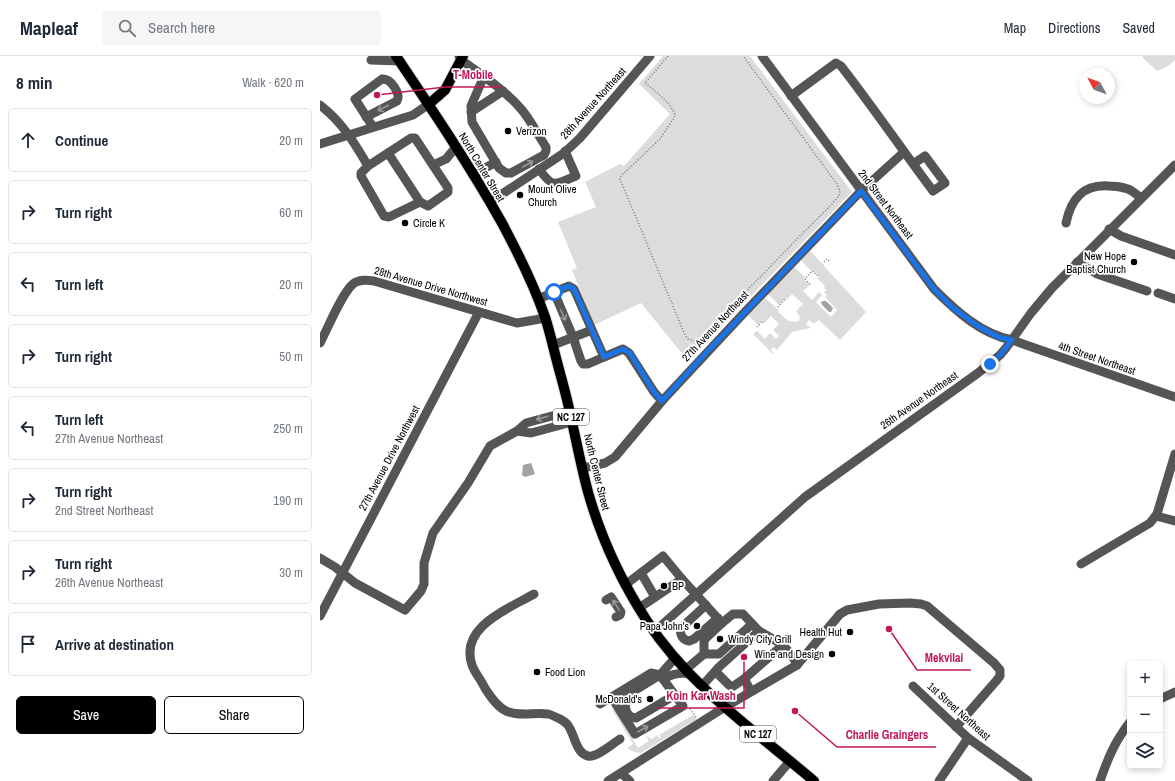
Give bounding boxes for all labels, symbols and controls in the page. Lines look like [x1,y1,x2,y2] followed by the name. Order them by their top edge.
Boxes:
[102,10,382,46] search box
[20,15,78,41] text: Mapleaf
[116,17,138,39] icon: search
[148,17,215,38] text: Search here
[1004,19,1026,37] text: Map
[1048,19,1100,37] text: Directions
[1122,19,1155,37] text: Saved
[445,63,501,87] callout: T-Mobile
[557,64,629,142] street label: 28th Avenue Northeast
[453,67,493,83] text: T-Mobile
[1079,68,1115,104] north arrow
[16,71,52,94] text: 8 min
[242,74,304,91] text: Walk · 620 m
[378,105,390,112] one-way arrow
[516,124,547,138] place label: Verizon
[503,126,513,136] marker: Verizon
[17,129,39,151] icon: ahead
[55,130,108,151] text: Continue
[456,130,508,205] street label: North Center Street
[279,132,303,149] text: 20 m
[522,160,534,168] one-way arrow
[855,167,917,242] street label: 2nd Street Northeast
[528,182,577,209] place label: Mount Olive Church
[515,190,525,200] marker: Mount Olive Church
[17,201,39,223] icon: right
[55,202,112,223] text: Turn right
[279,204,303,221] text: 60 m
[413,216,445,230] place label: Circle K
[400,218,410,228] marker: Circle K
[1066,249,1126,276] place label: New Hope Baptist Church
[1129,257,1139,267] marker: New Hope Baptist Church
[373,263,490,309] street label: 28th Avenue Drive Northwest
[17,273,39,295] icon: left
[55,274,103,295] text: Turn left
[279,276,303,293] text: 20 m
[545,283,563,301] route start
[679,287,752,364] street label: 27th Avenue Northeast
[560,308,568,320] one-way arrow
[1057,338,1138,378] street label: 4th Street Northeast
[17,345,39,367] icon: right
[55,346,112,367] text: Turn right
[279,348,303,365] text: 50 m
[981,355,999,373] route end
[877,368,961,432] street label: 26th Avenue Northeast
[355,403,423,513] street label: 27th Avenue Drive Northwest
[55,409,103,430] text: Turn left
[553,409,589,425] road number: NC 127
[536,415,549,422] one-way arrow
[17,417,39,439] icon: left
[273,420,303,437] text: 250 m
[55,430,163,447] text: 27th Avenue Northeast
[581,432,613,512] street label: North Center Street
[55,481,112,502] text: Turn right
[17,489,39,511] icon: right
[273,492,303,509] text: 190 m
[55,502,153,519] text: 2nd Street Northeast
[55,553,112,574] text: Turn right
[17,561,39,583] icon: right
[279,564,303,581] text: 30 m
[55,574,163,591] text: 26th Avenue Northeast
[672,579,684,593] place label: BP
[659,581,669,591] marker: BP
[612,599,620,611] one-way arrow
[640,619,689,633] place label: Papa John's
[692,621,702,631] marker: Papa John's
[799,625,842,639] place label: Health Hut
[845,627,855,637] marker: Health Hut
[728,632,791,646] place label: Windy City Grill
[17,633,39,655] icon: arrive
[55,634,174,655] text: Arrive at destination
[715,634,725,644] marker: Windy City Grill
[917,646,971,670] callout: Mekvilai
[754,647,824,661] place label: Wine and Design
[827,649,837,659] marker: Wine and Design
[925,650,963,666] text: Mekvilai
[1127,661,1163,769] map controls
[1127,661,1163,697] button: +
[545,665,585,679] place label: Food Lion
[532,667,542,677] marker: Food Lion
[925,679,994,743] street label: 1st Street Northeast
[658,684,744,708] callout: Koin Kar Wash
[666,688,736,704] text: Koin Kar Wash
[595,692,642,706] place label: McDonald's
[645,694,655,704] marker: McDonald's
[16,696,156,734] button: Save
[164,696,304,734] button: Share
[1127,697,1163,733] button: −
[837,723,936,747] callout: Charlie Graingers
[637,725,649,733] one-way arrow
[740,726,776,742] road number: NC 127
[846,727,929,743] text: Charlie Graingers
[1127,733,1163,769] button: layers

